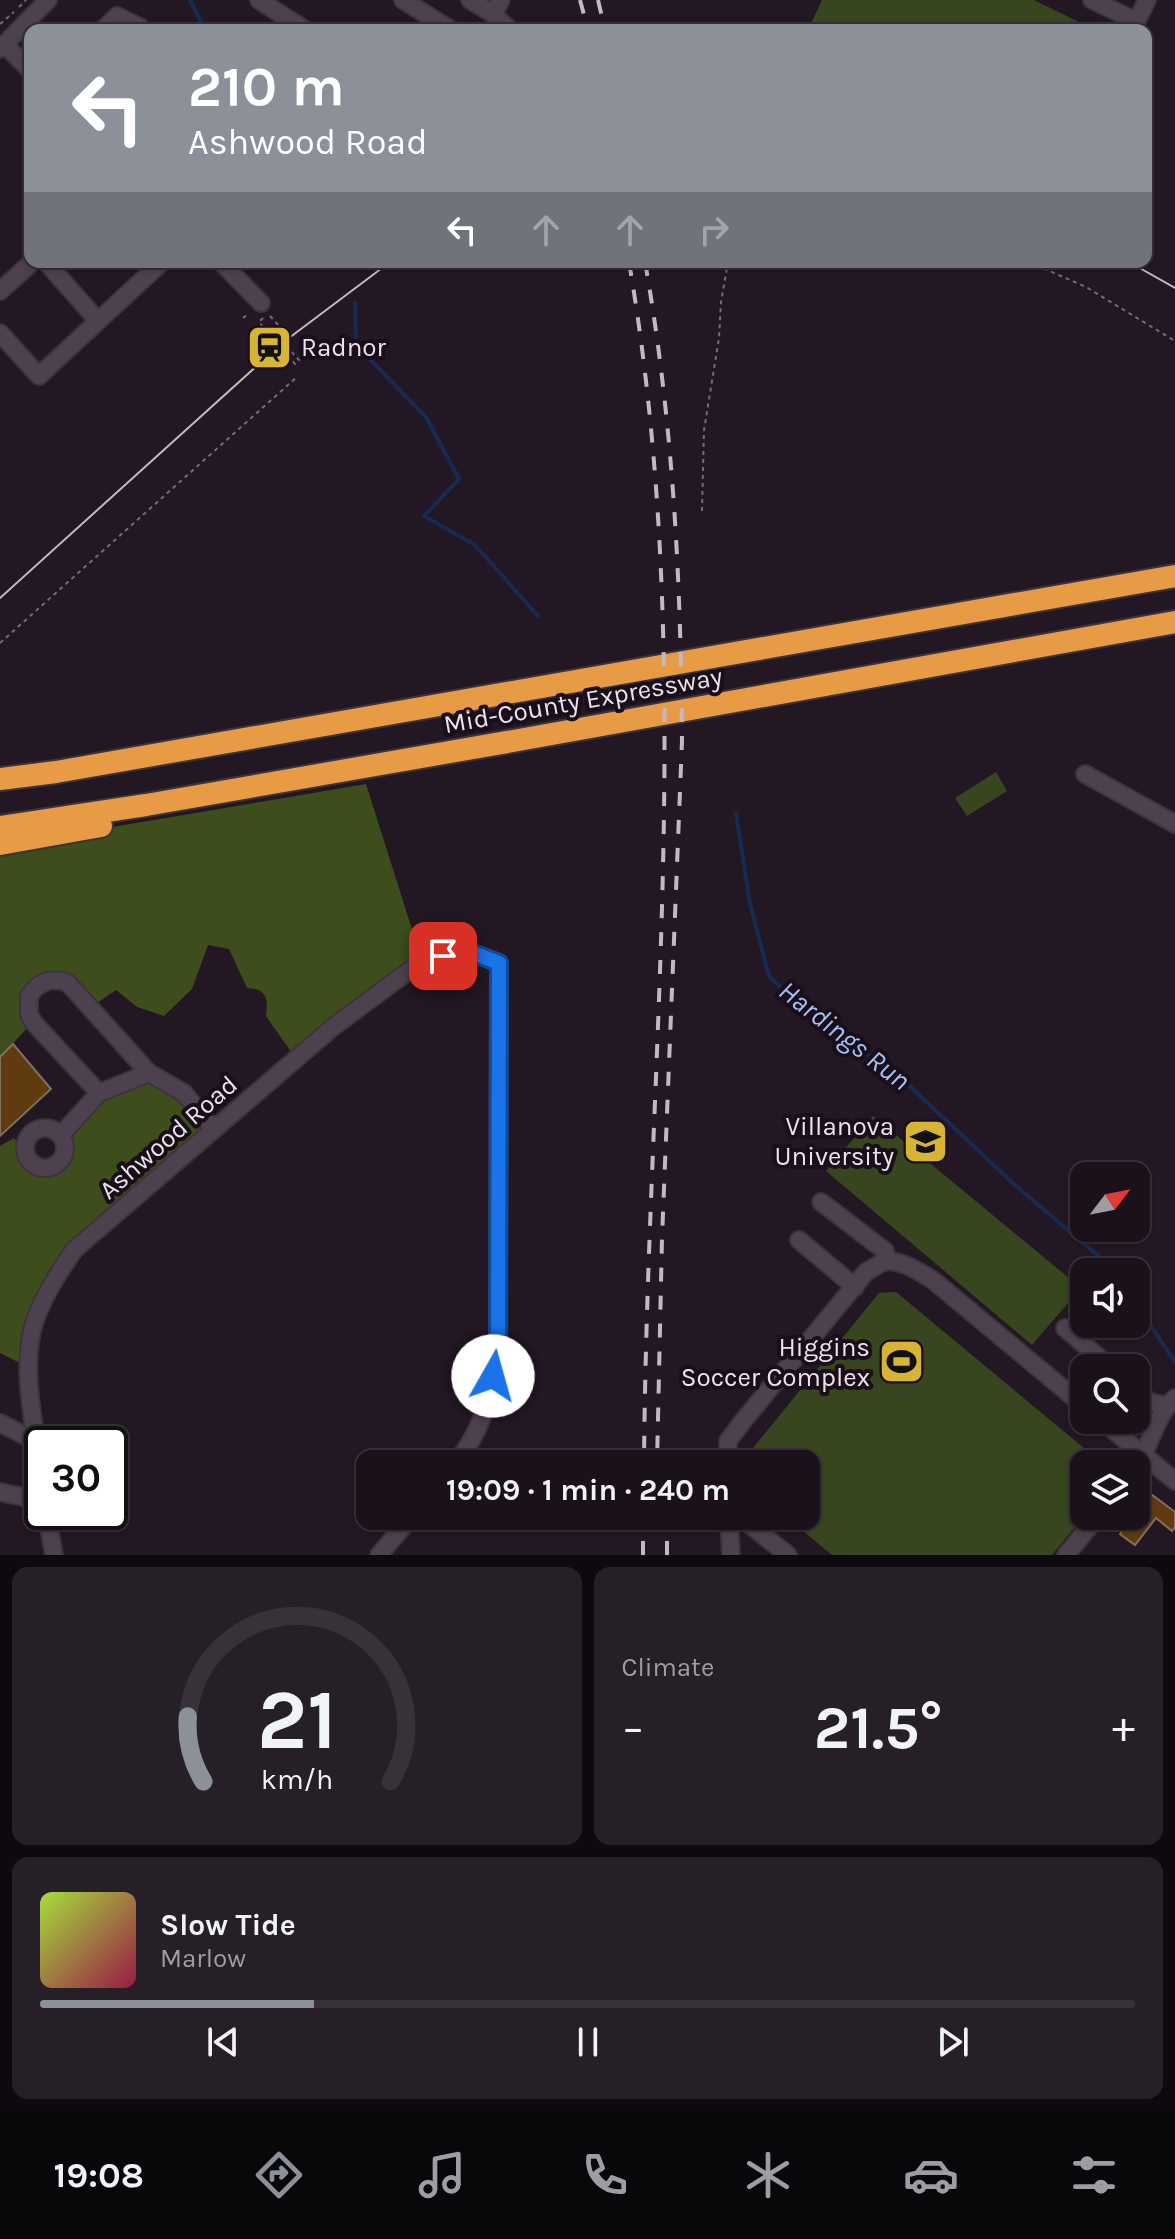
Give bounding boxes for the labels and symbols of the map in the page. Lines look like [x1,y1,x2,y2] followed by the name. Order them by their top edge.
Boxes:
[246,323,294,371] station icon: Radnor
[301,332,387,363] place label: Radnor
[441,661,725,740] street label: Mid-County Expressway
[409,922,477,990] pin
[772,974,917,1097] water label: Hardings Run
[93,1069,244,1206] street label: Ashwood Road
[774,1111,894,1172] place label: Villanova University
[901,1117,949,1165] school or university icon: Villanova University
[1070,1162,1150,1242] north arrow
[681,1332,870,1393] place label: Higgins Soccer Complex
[451,1334,535,1418] position arrow
[877,1338,925,1386] sports icon: Higgins Soccer Complex
[24,1426,128,1530] speed limit sign: 30

